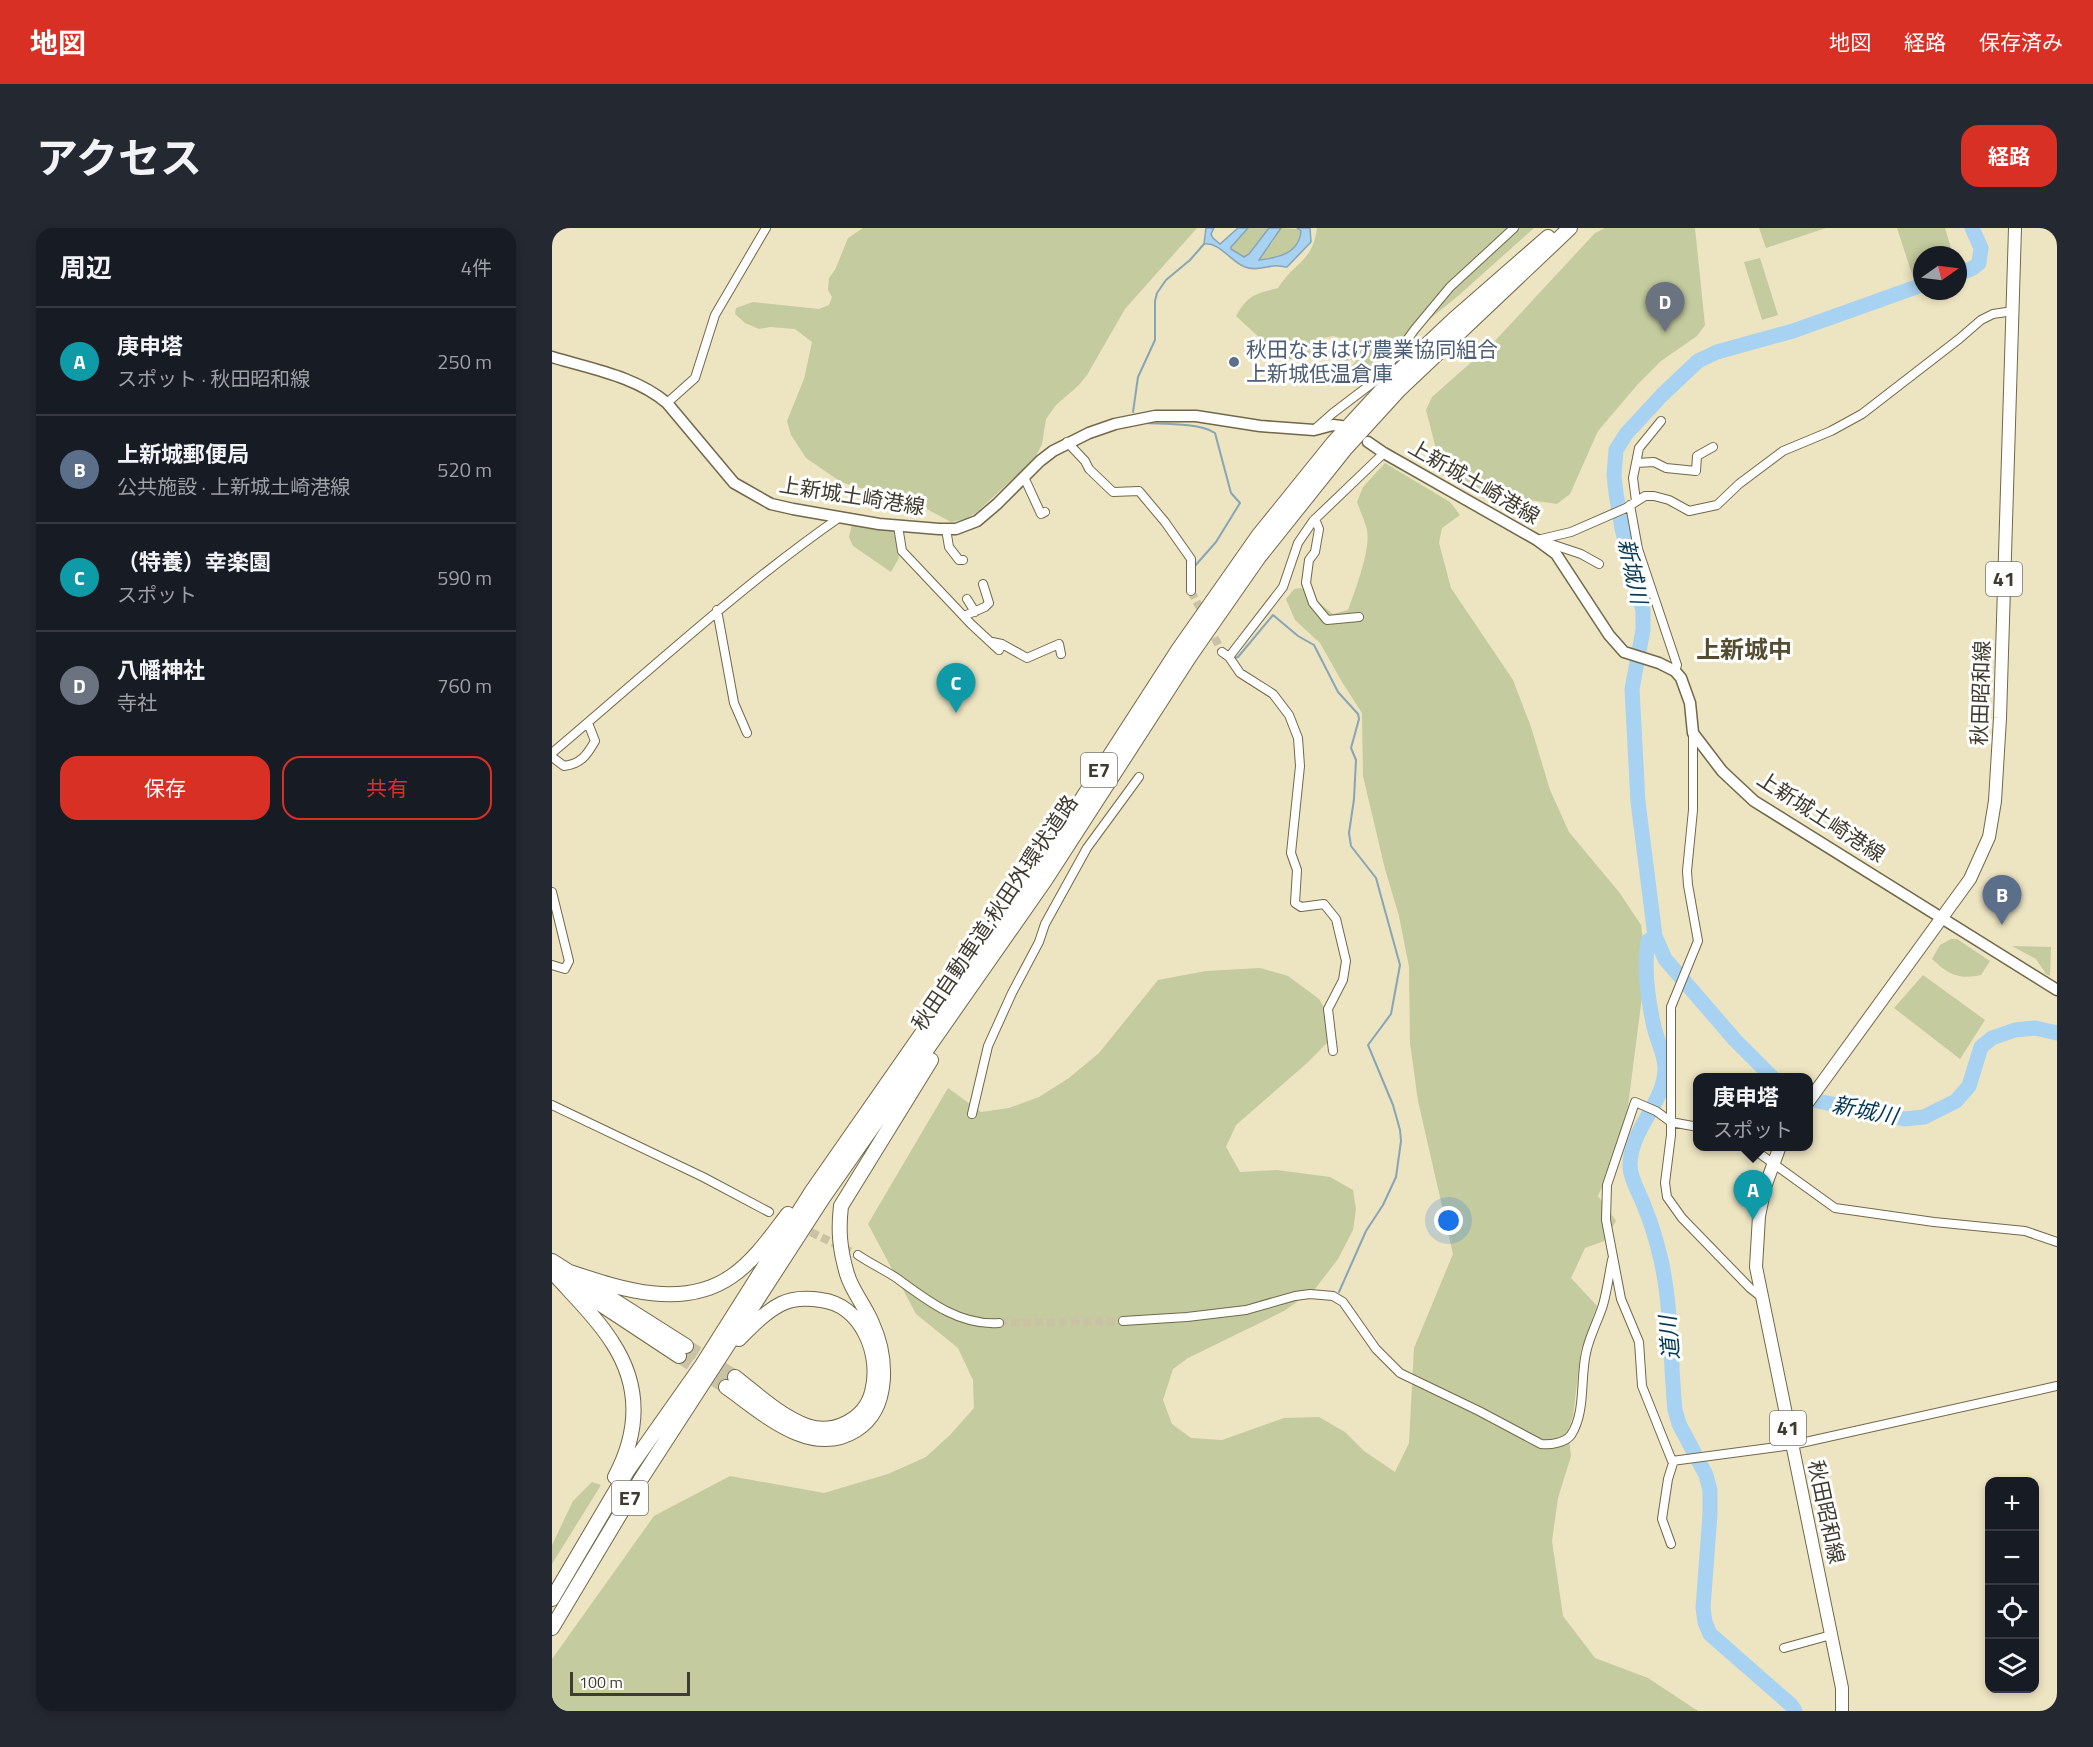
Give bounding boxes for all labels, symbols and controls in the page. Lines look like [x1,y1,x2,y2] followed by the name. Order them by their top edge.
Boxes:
[30,21,86,64] text: 地図
[1829,26,1871,58] text: 地図
[1904,26,1946,58] text: 経路
[1979,26,2063,58] text: 保存済み
[36,125,202,189] text: アクセス
[1961,125,2057,187] button: 経路
[1913,246,1967,300] north arrow
[60,248,112,287] text: 周辺
[461,252,492,283] text: 4件
[1646,282,1684,332] pin: D
[117,329,183,363] text: 庚申塔
[1246,333,1498,389] place label: 秋田なまはげ農業協同組合 上新城低温倉庫
[73,346,86,377] text: A
[437,346,492,377] text: 250 m
[1227,355,1241,369] marker: 秋田なまはげ農業協同組合 上新城低温倉庫
[117,363,310,394] text: スポット · 秋田昭和線
[1403,431,1546,532] street label: 上新城土崎港線
[117,437,249,471] text: 上新城郵便局
[73,454,86,485] text: B
[437,454,492,485] text: 520 m
[777,468,927,522] street label: 上新城土崎港線
[117,471,350,502] text: 公共施設 · 上新城土崎港線
[1610,535,1657,609] water label: 新城川
[117,545,271,579] text: （特養）幸楽園
[74,562,85,593] text: C
[437,562,492,593] text: 590 m
[1986,562,2022,596] road number: 41
[117,579,197,610] text: スポット
[1696,631,1792,667] district label: 上新城中
[1962,640,1998,746] street label: 秋田昭和線
[117,653,205,687] text: 八幡神社
[936,664,976,713] pin: C
[73,670,86,701] text: D
[437,670,492,701] text: 760 m
[117,687,157,718] text: 寺社
[1081,753,1117,787] road number: E7
[60,756,270,820] button: 保存
[282,756,492,820] button: 共有
[1751,763,1892,870] street label: 上新城土崎港線
[903,788,1085,1037] street label: 秋田自動車道;秋田外環状道路
[1982,876,2022,925] pin: B
[1693,1073,1813,1151] popup
[1713,1080,1779,1114] text: 庚申塔
[1829,1087,1903,1133] water label: 新城川
[1713,1114,1793,1145] text: スポット
[1734,1170,1772,1220] pin: A
[1434,1206,1463,1235] your location
[1650,1313,1688,1361] water label: 道川
[1770,1411,1806,1445] road number: 41
[1800,1457,1854,1566] street label: 秋田昭和線
[1985,1477,2039,1693] map controls
[1985,1477,2039,1531] button: +
[612,1481,648,1515] road number: E7
[1985,1531,2039,1585] button: −
[1985,1585,2039,1639] button: locate
[1985,1639,2039,1693] button: layers
[570,1669,690,1696] scale bar
[579,1670,623,1694] text: 100 m

